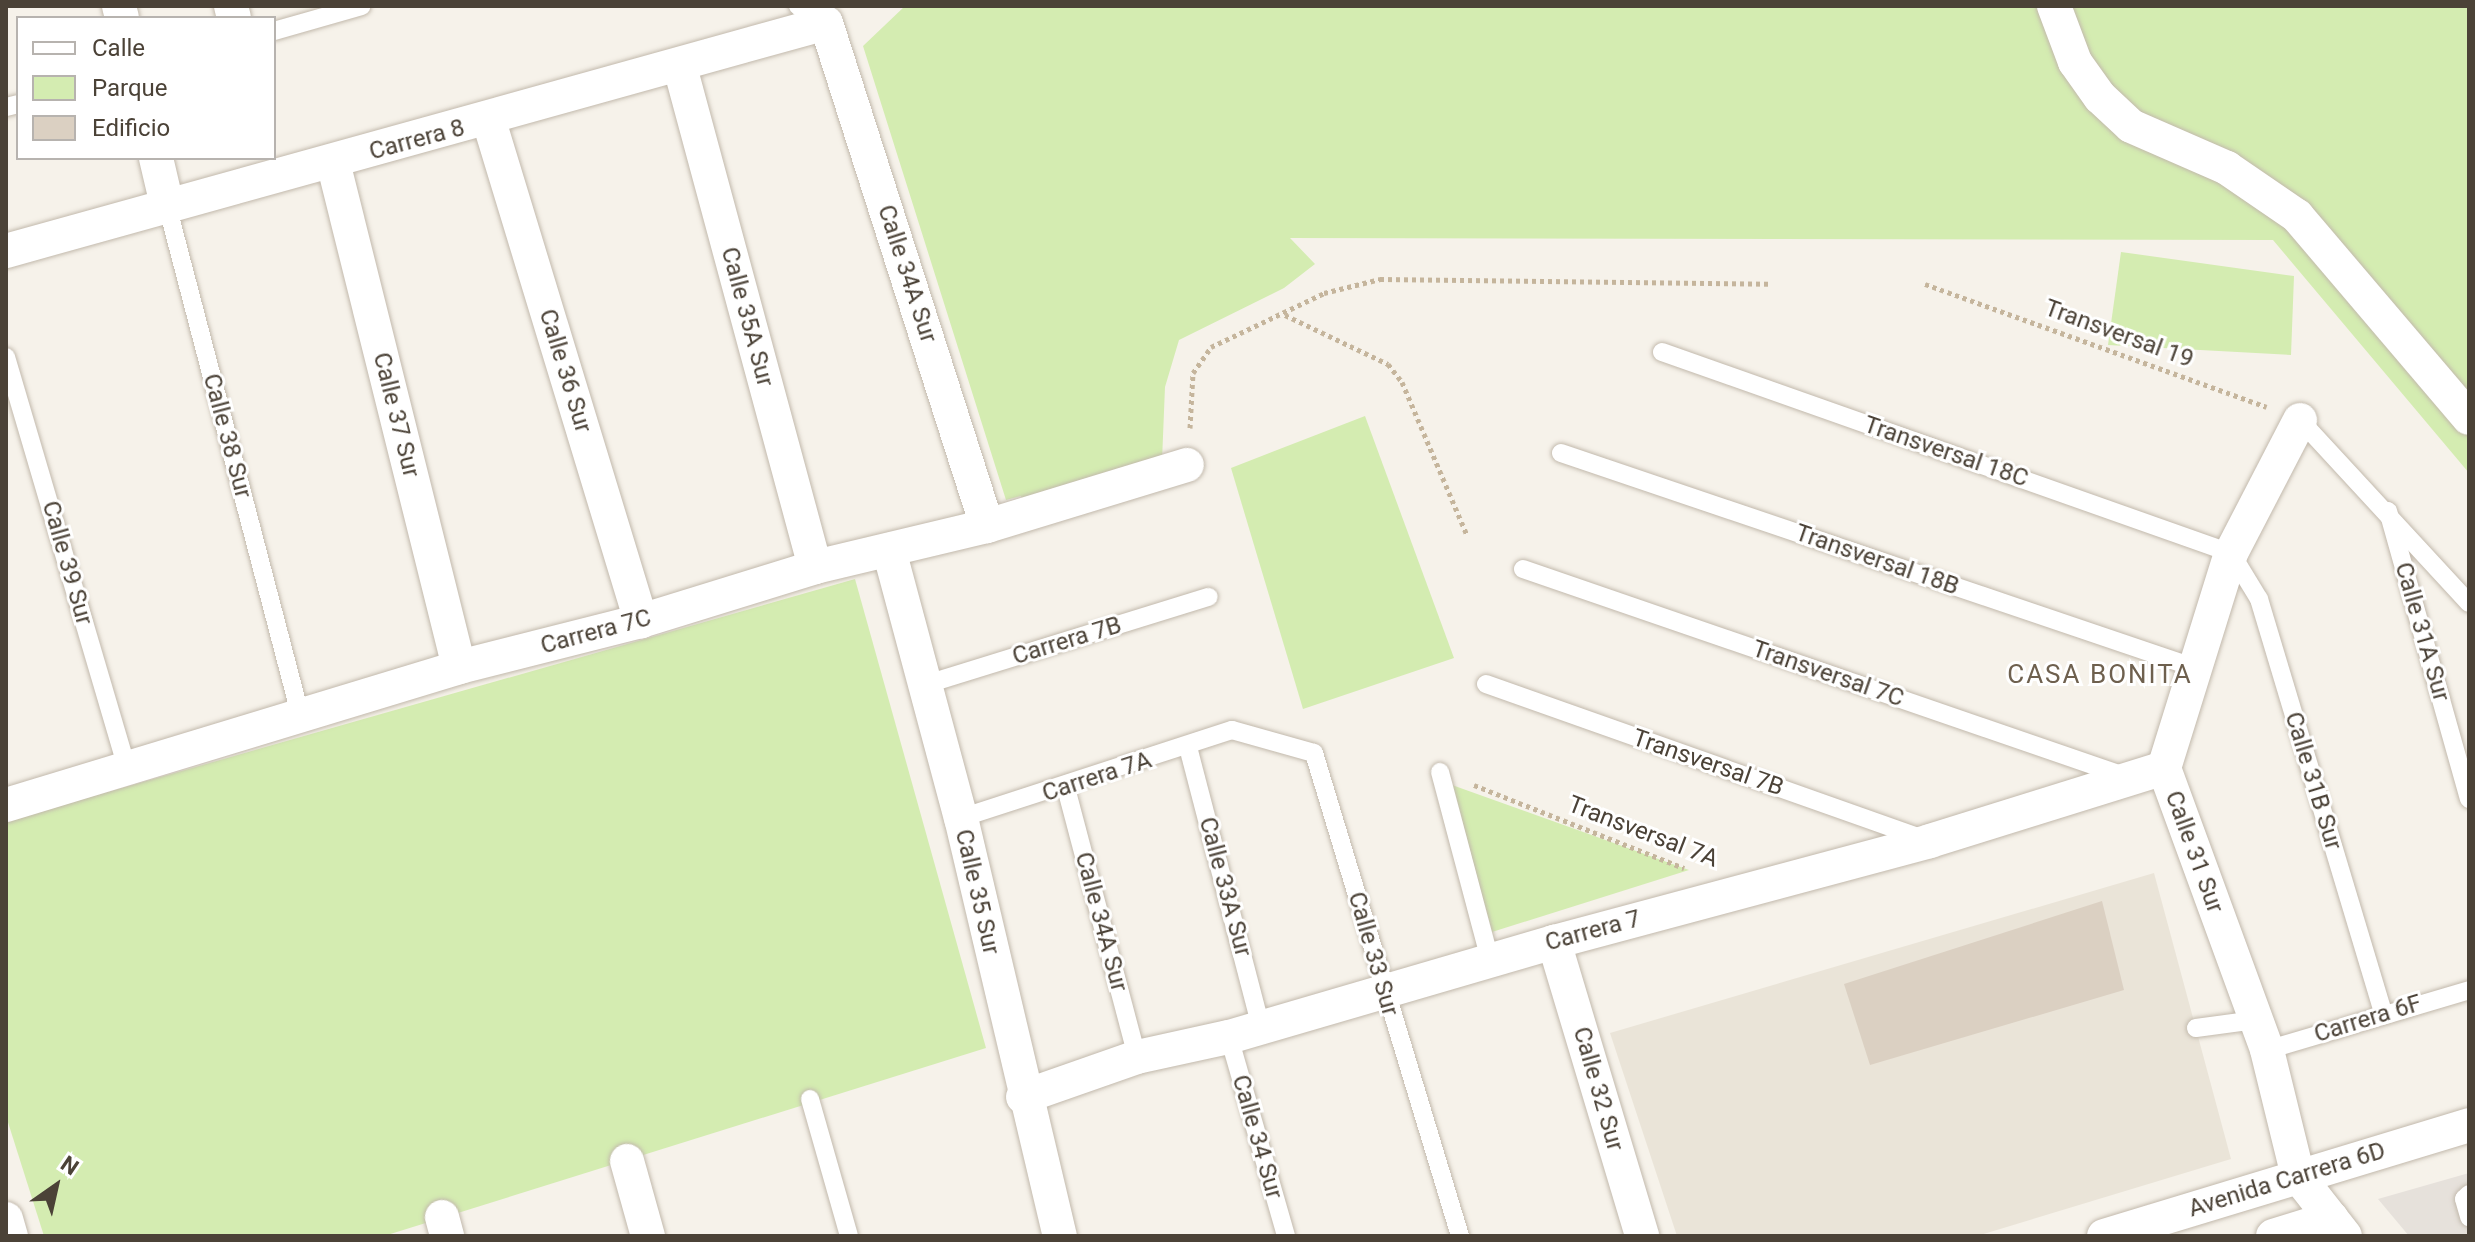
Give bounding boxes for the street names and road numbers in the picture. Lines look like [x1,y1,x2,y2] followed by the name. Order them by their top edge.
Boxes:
[366,113,468,167] street label: Carrera 8
[871,201,943,347] street label: Calle 34A Sur
[715,244,779,390] street label: Calle 35A Sur
[2041,294,2197,374] street label: Transversal 19
[533,306,597,436] street label: Calle 36 Sur
[367,350,425,480] street label: Calle 37 Sur
[197,371,257,501] street label: Calle 38 Sur
[1860,410,2032,494] street label: Transversal 18C
[36,498,98,628] street label: Calle 39 Sur
[1791,519,1963,601] street label: Transversal 18B
[2388,559,2456,705] street label: Calle 31A Sur
[538,603,654,661] street label: Carrera 7C
[1009,611,1125,671] street label: Carrera 7B
[1748,635,1908,713] street label: Transversal 7C
[2278,709,2348,853] street label: Calle 31B Sur
[1629,724,1787,802] street label: Transversal 7B
[1039,746,1155,808] street label: Carrera 7A
[2159,787,2229,917] street label: Calle 31 Sur
[1564,790,1722,874] street label: Transversal 7A
[1193,814,1257,960] street label: Calle 33A Sur
[949,827,1005,957] street label: Calle 35 Sur
[1069,849,1133,995] street label: Calle 34A Sur
[1342,889,1404,1019] street label: Calle 33 Sur
[1542,904,1644,958] street label: Carrera 7
[2311,989,2425,1049] street label: Carrera 6F
[1567,1024,1629,1154] street label: Calle 32 Sur
[1226,1072,1288,1202] street label: Calle 34 Sur
[2185,1136,2389,1224] street label: Avenida Carrera 6D

